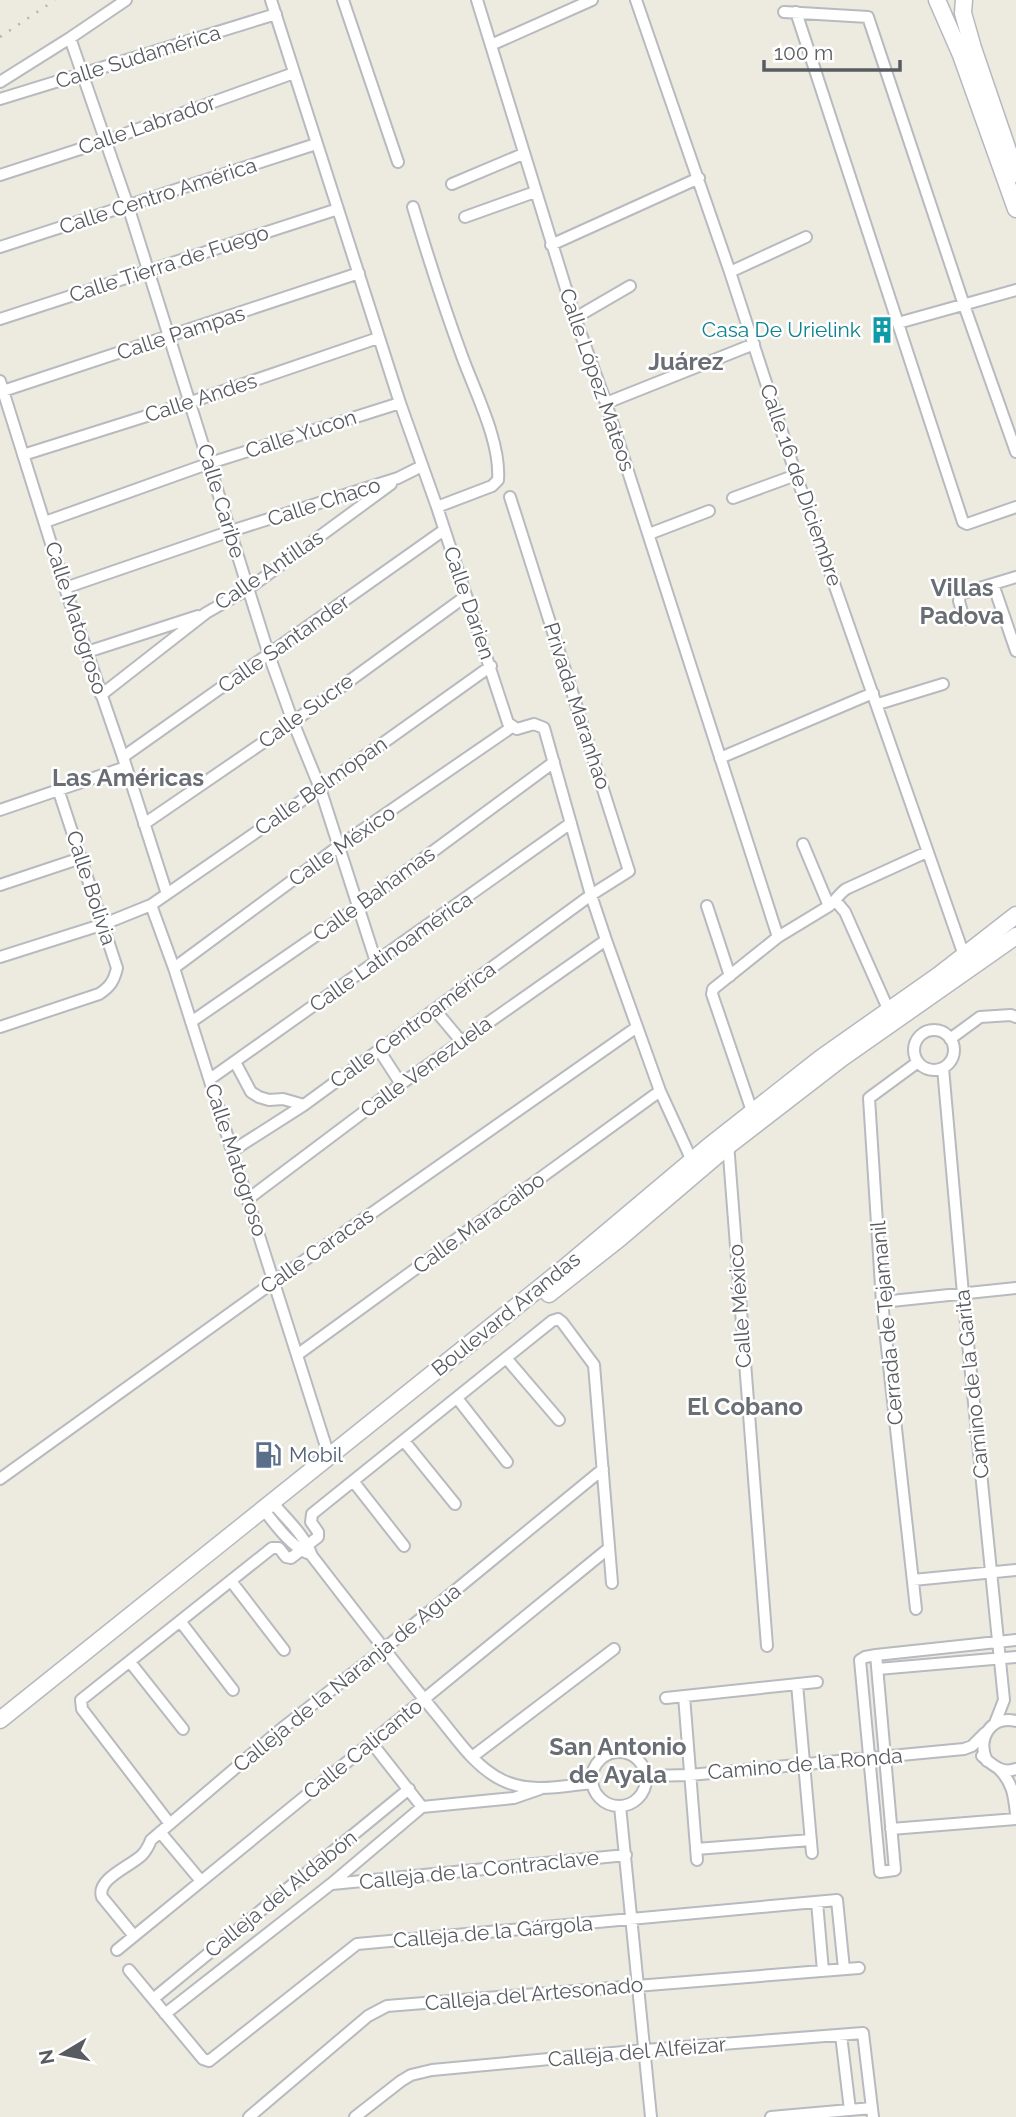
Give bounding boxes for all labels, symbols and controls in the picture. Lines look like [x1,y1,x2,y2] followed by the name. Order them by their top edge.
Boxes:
[52,20,223,94] street label: Calle Sudamérica
[764,28,900,72] scale bar
[774,40,833,65] text: 100 m
[75,89,219,160] street label: Calle Labrador
[56,152,260,239] street label: Calle Centro América
[66,219,272,308] street label: Calle Tierra de Fuego
[554,285,641,475] street label: Calle López Mateos
[114,300,248,365] street label: Calle Pampas
[867,315,897,345] building icon: Casa De Urielink
[702,317,861,342] place label: Casa De Urielink
[648,347,724,376] district label: Juárez
[142,368,260,427] street label: Calle Andes
[755,380,848,589] street label: Calle 16 de Diciembre
[242,404,360,463] street label: Calle Yucon
[192,441,251,561] street label: Calle Caribe
[264,472,383,531] street label: Calle Chaco
[210,524,328,615] street label: Calle Antillas
[40,538,113,697] street label: Calle Matogroso
[438,543,500,663] street label: Calle Darien
[920,573,1005,630] district label: Villas Padova
[213,589,355,698] street label: Calle Santander
[539,619,616,793] street label: Privada Maranhao
[253,668,358,753] street label: Calle Sucre
[250,731,392,840] street label: Calle Belmopan
[52,763,204,792] district label: Las Américas
[284,800,400,891] street label: Calle México
[61,827,122,948] street label: Calle Bolivia
[308,841,440,946] street label: Calle Bahamas
[305,886,477,1017] street label: Calle Latinoamérica
[325,956,500,1093] street label: Calle Centroamérica
[355,1011,496,1123] street label: Calle Venezuela
[200,1080,273,1239] street label: Calle Matogroso
[408,1166,549,1279] street label: Calle Maracaibo
[255,1202,378,1299] street label: Calle Caracas
[865,1220,908,1426] street label: Cerrada de Tejamanil
[723,1243,756,1369] street label: Calle México
[426,1246,585,1381] street label: Boulevard Arandas
[949,1288,994,1480] street label: Camino de la Garita
[687,1392,803,1421] district label: El Cobano
[253,1440,283,1470] fuel station icon: Mobil
[289,1442,343,1467] place label: Mobil
[228,1578,465,1777] street label: Calleja de la Naranja de Agua
[298,1693,427,1804] street label: Calle Calicanto
[549,1732,687,1789] district label: San Antonio de Ayala
[706,1743,904,1784] street label: Camino de la Ronda
[200,1825,362,1963] street label: Calleja del Aldabón
[358,1844,600,1895] street label: Calleja de la Contraclave
[392,1910,594,1953] street label: Calleja de la Gárgola
[424,1972,644,2015] street label: Calleja del Artesonado
[28,2019,98,2089] north arrow
[547,2031,728,2072] street label: Calleja del Alfeizar
[34,2048,58,2066] text: N

